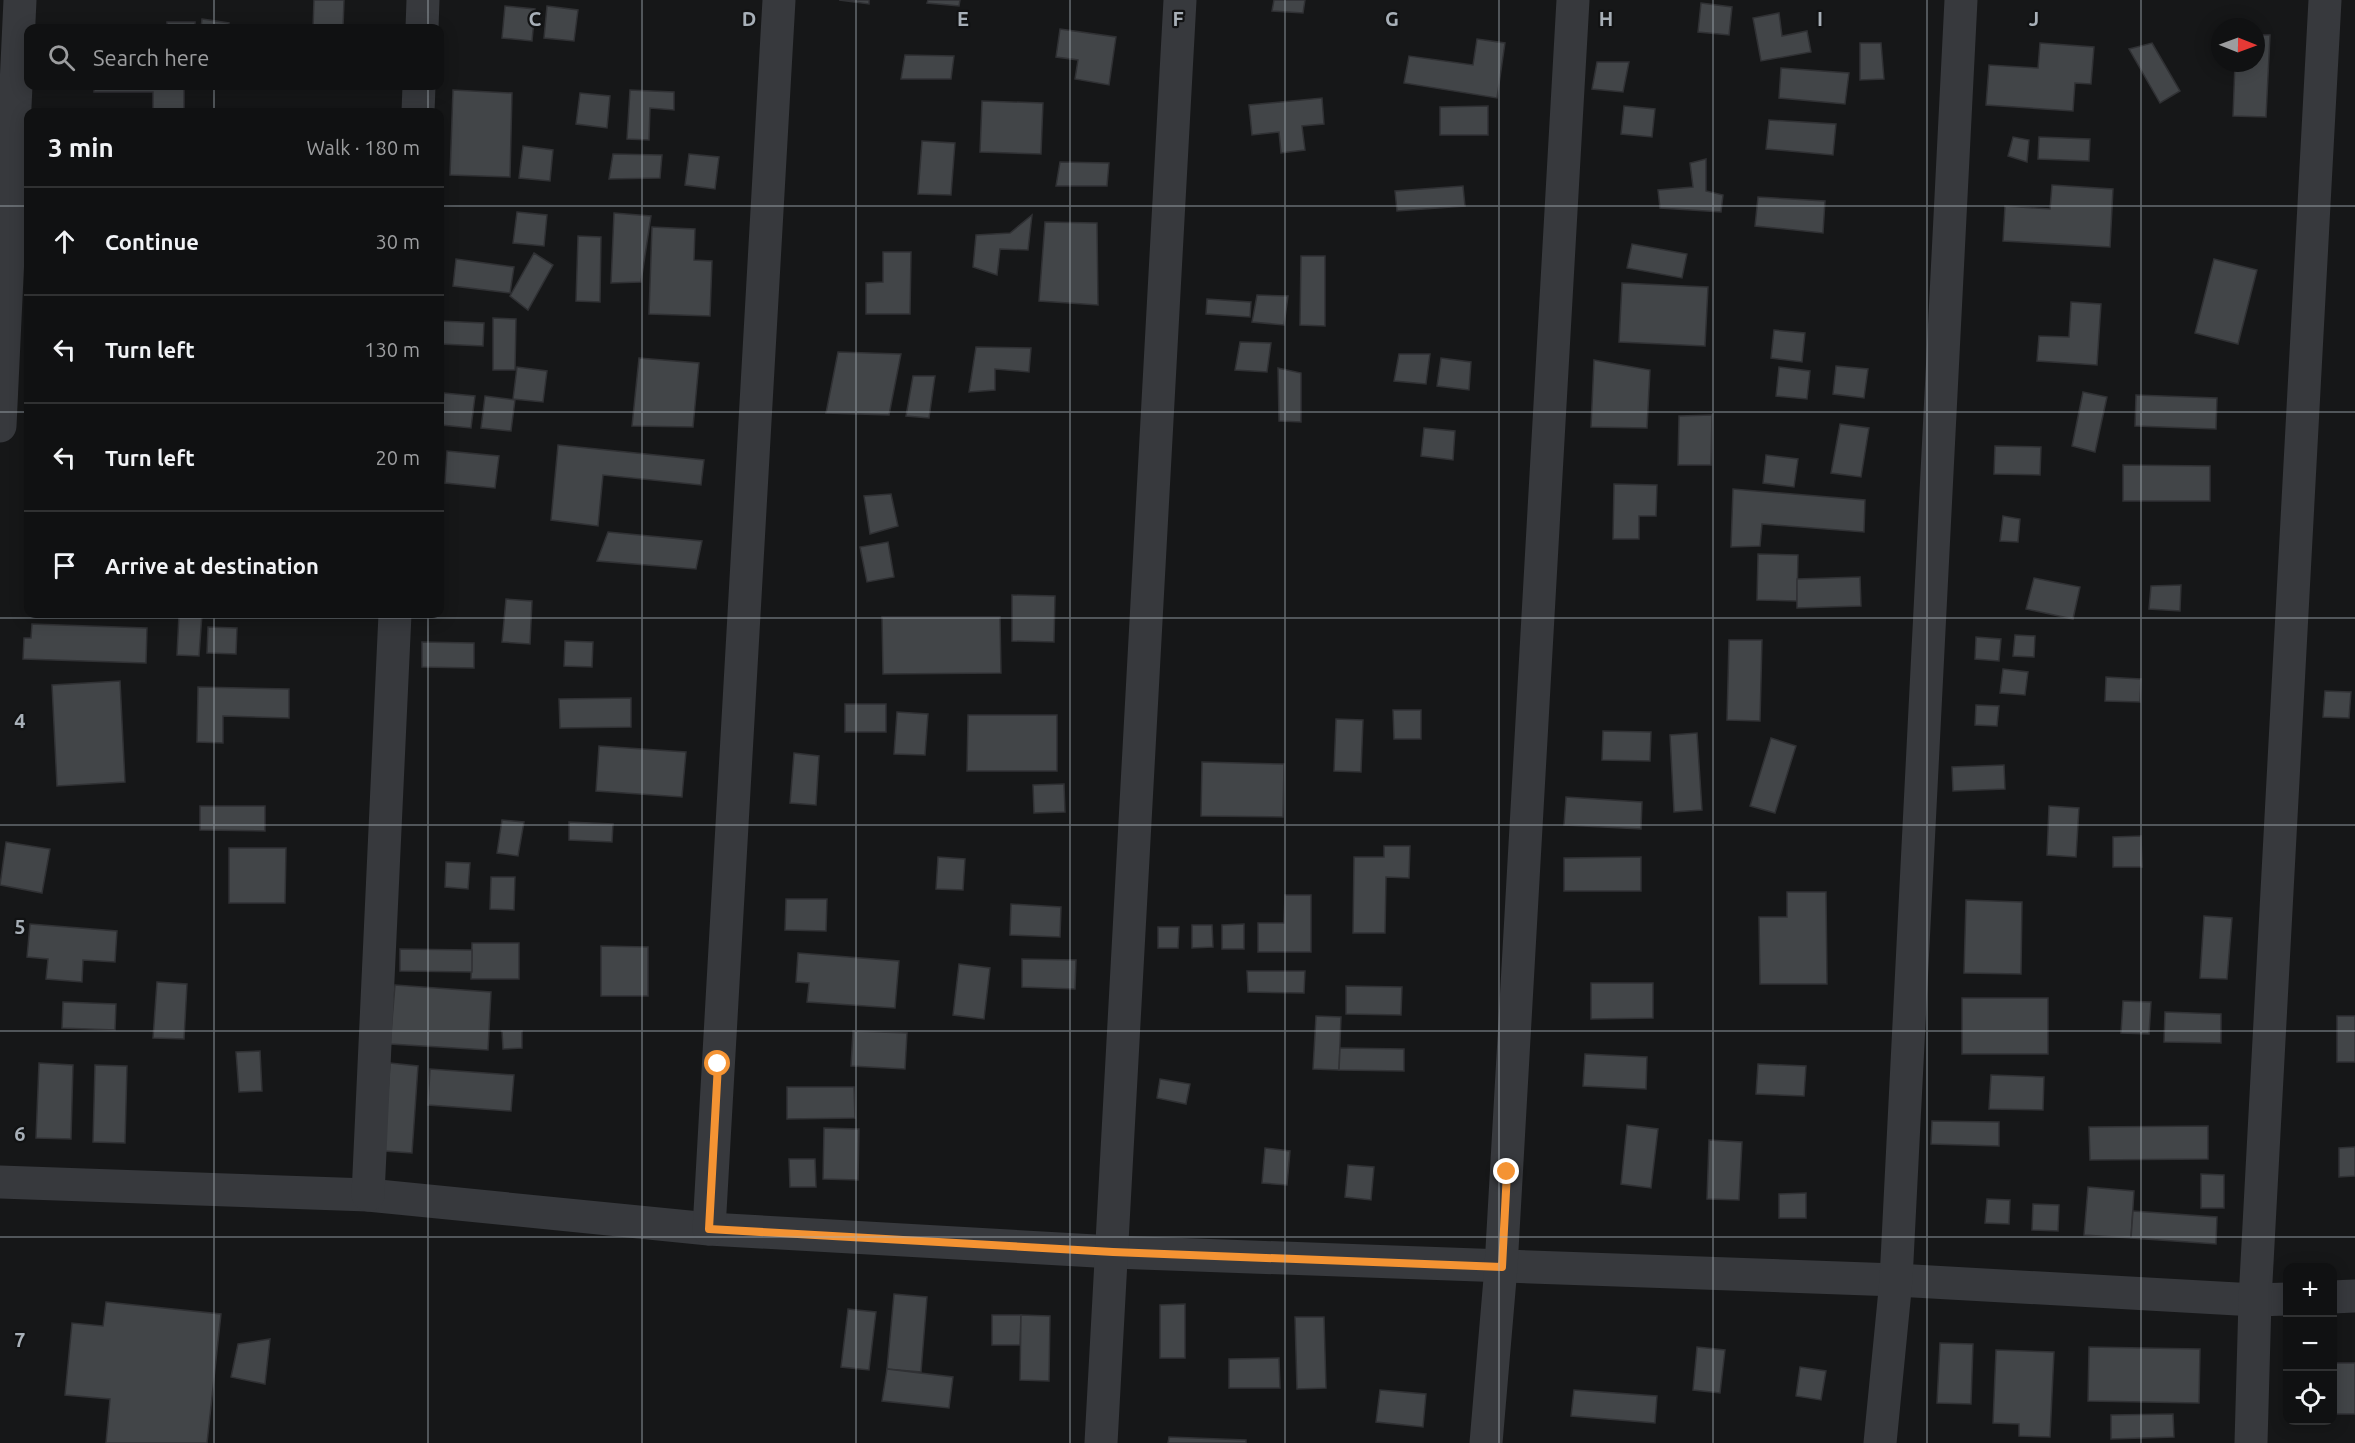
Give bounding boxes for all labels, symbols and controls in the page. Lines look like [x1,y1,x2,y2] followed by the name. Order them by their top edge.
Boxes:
[529,7,542,30] text: C
[742,7,756,30] text: D
[957,7,969,30] text: E
[1172,7,1184,30] text: F
[1385,7,1399,30] text: G
[1599,7,1613,30] text: H
[1817,7,1823,30] text: I
[2029,7,2039,30] text: J
[2211,18,2265,72] north arrow
[24,24,444,90] search box
[45,41,78,74] icon: search
[93,45,209,70] text: Search here
[48,133,114,162] text: 3 min
[307,136,420,159] text: Walk · 180 m
[48,225,81,258] icon: ahead
[105,229,199,254] text: Continue
[376,230,420,253] text: 30 m
[48,333,81,366] icon: left
[105,337,195,362] text: Turn left
[364,338,420,361] text: 130 m
[48,441,81,474] icon: left
[105,445,195,470] text: Turn left
[376,446,420,469] text: 20 m
[48,549,81,582] icon: arrive
[105,553,319,578] text: Arrive at destination
[14,709,26,732] text: 4
[14,915,26,938] text: 5
[704,1050,730,1076] route start
[14,1122,26,1145] text: 6
[1493,1158,1519,1184] route end
[2283,1263,2337,1425] map controls
[2283,1263,2337,1317] button: +
[2283,1317,2337,1371] button: −
[14,1328,26,1351] text: 7
[2283,1371,2337,1425] button: locate

